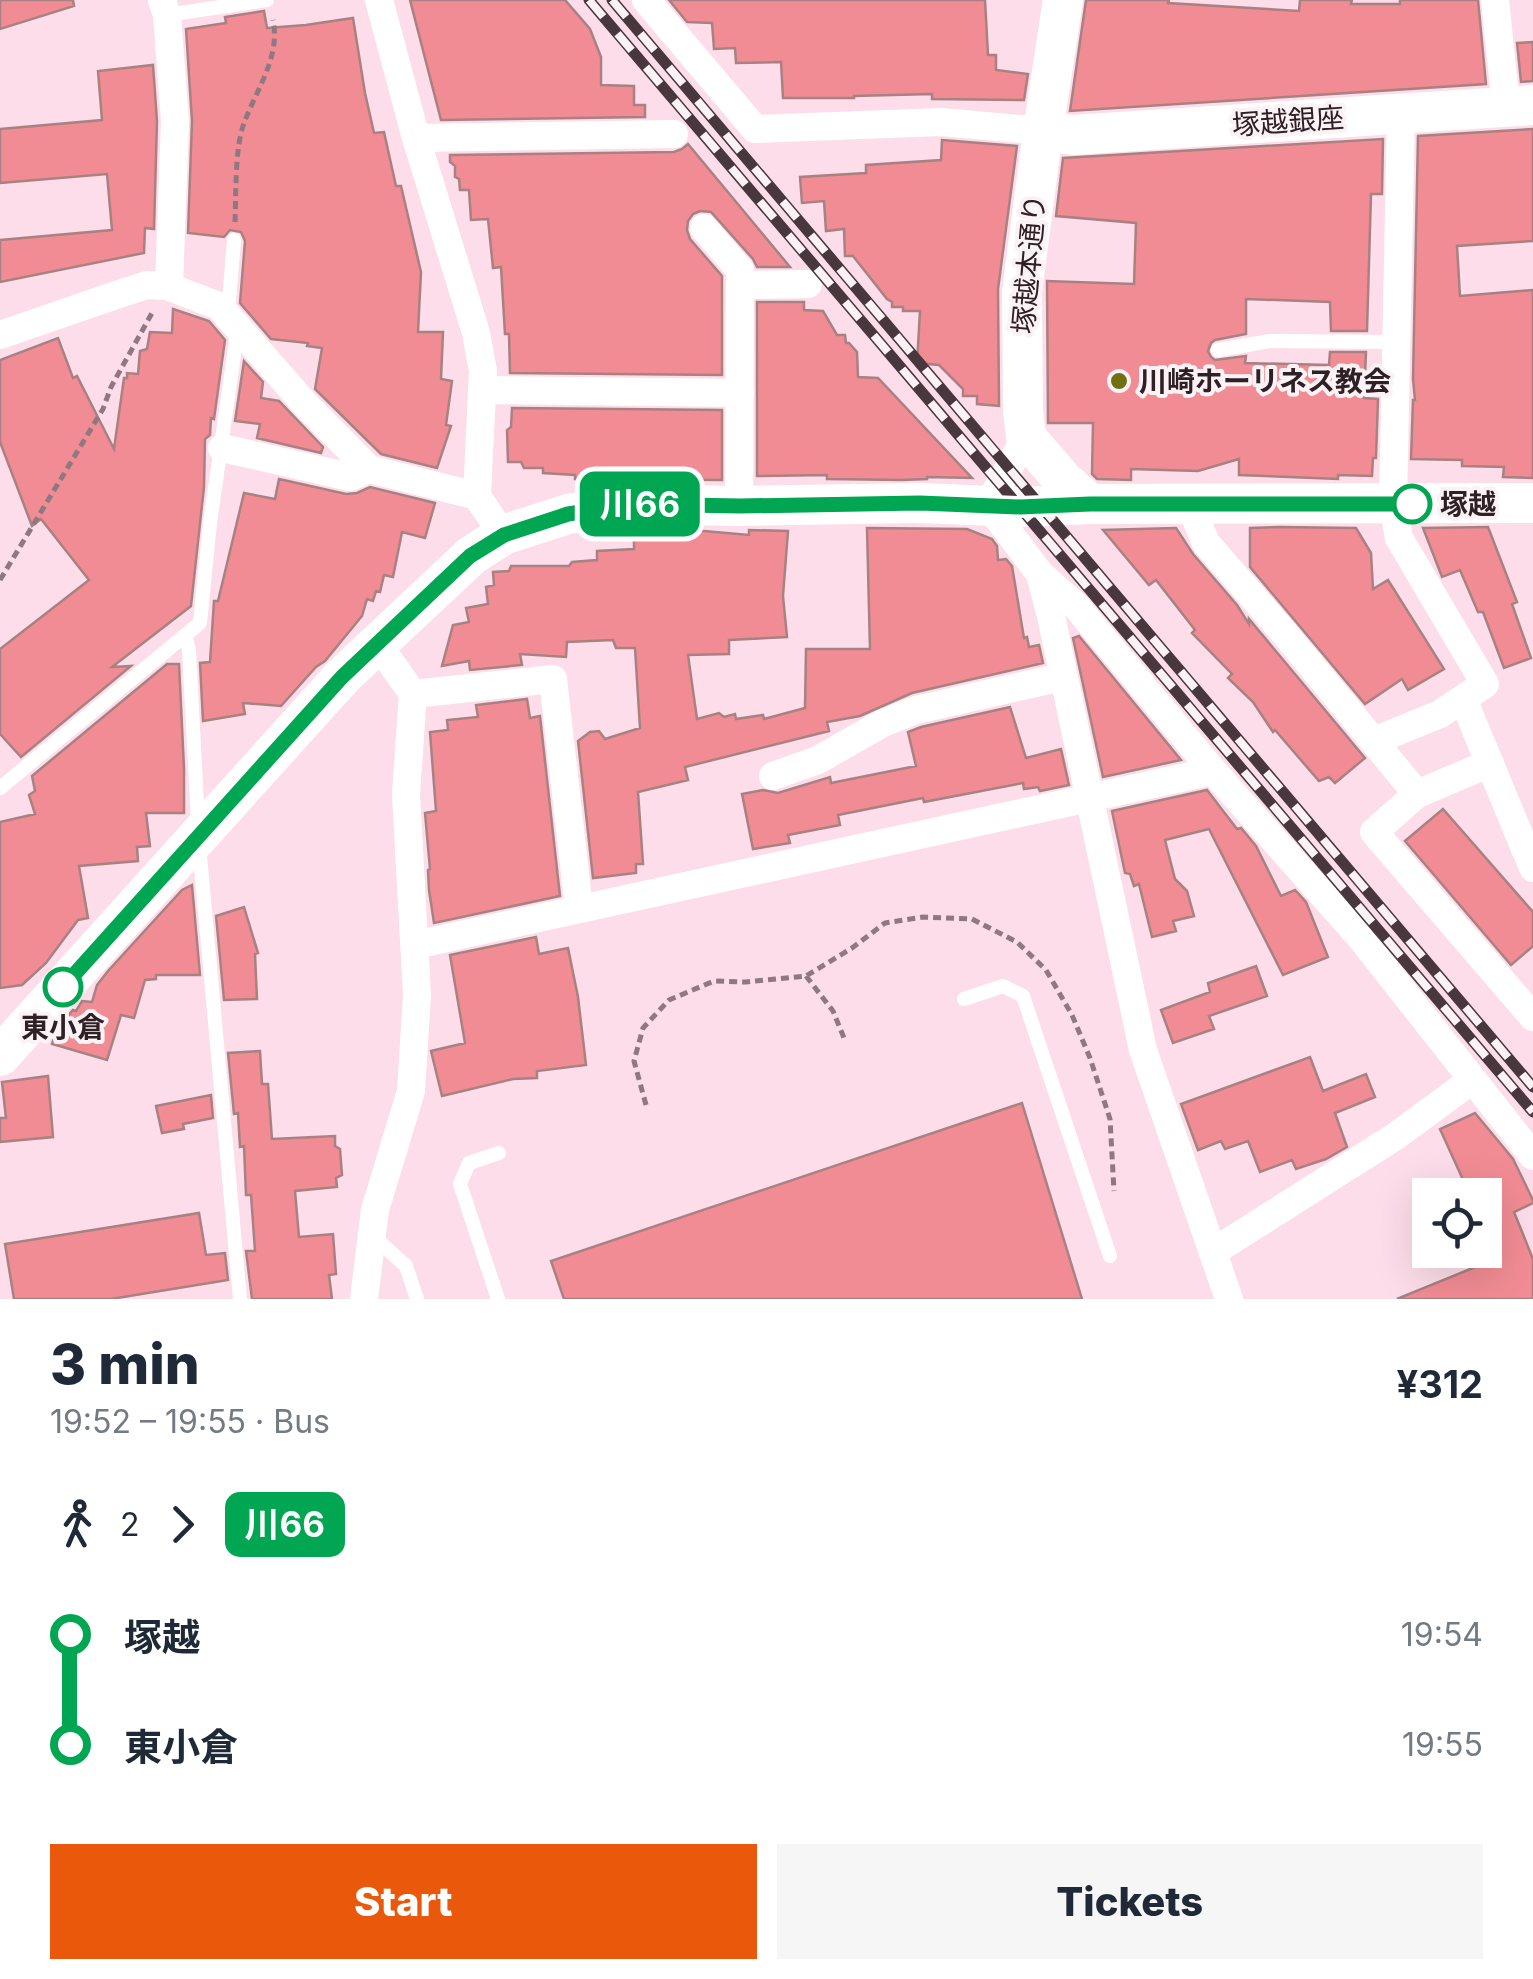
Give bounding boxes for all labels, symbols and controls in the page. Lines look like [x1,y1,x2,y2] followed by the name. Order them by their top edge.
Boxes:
[1231,100,1345,142] street label: 塚越銀座
[1006,193,1052,335] street label: 塚越本通り
[1139,364,1391,398] place label: 川崎ホーリネス教会
[1108,370,1130,392] marker: 川崎ホーリネス教会
[582,472,698,536] line badge: 川66
[600,483,680,525] text: 川66
[1393,485,1431,523] marker: 塚越
[1440,487,1496,521] place label: 塚越
[44,968,82,1006] marker: 東小倉
[21,1010,105,1044] place label: 東小倉
[1412,1178,1502,1268] map controls
[1412,1178,1502,1268] button: locate
[50,1331,200,1397] text: 3 min
[1396,1361,1483,1407] text: ¥312
[50,1402,330,1441] text: 19:52 – 19:55 · Bus
[50,1497,105,1552] icon: walk
[155,1497,210,1552] icon: forward
[245,1503,325,1545] text: 川66
[120,1505,140,1544] text: 2
[124,1614,200,1660] text: 塚越
[1401,1615,1483,1654] text: 19:54
[124,1724,238,1770] text: 東小倉
[1402,1725,1483,1764] text: 19:55
[50,1844,757,1959] button: Start
[777,1844,1483,1959] button: Tickets

